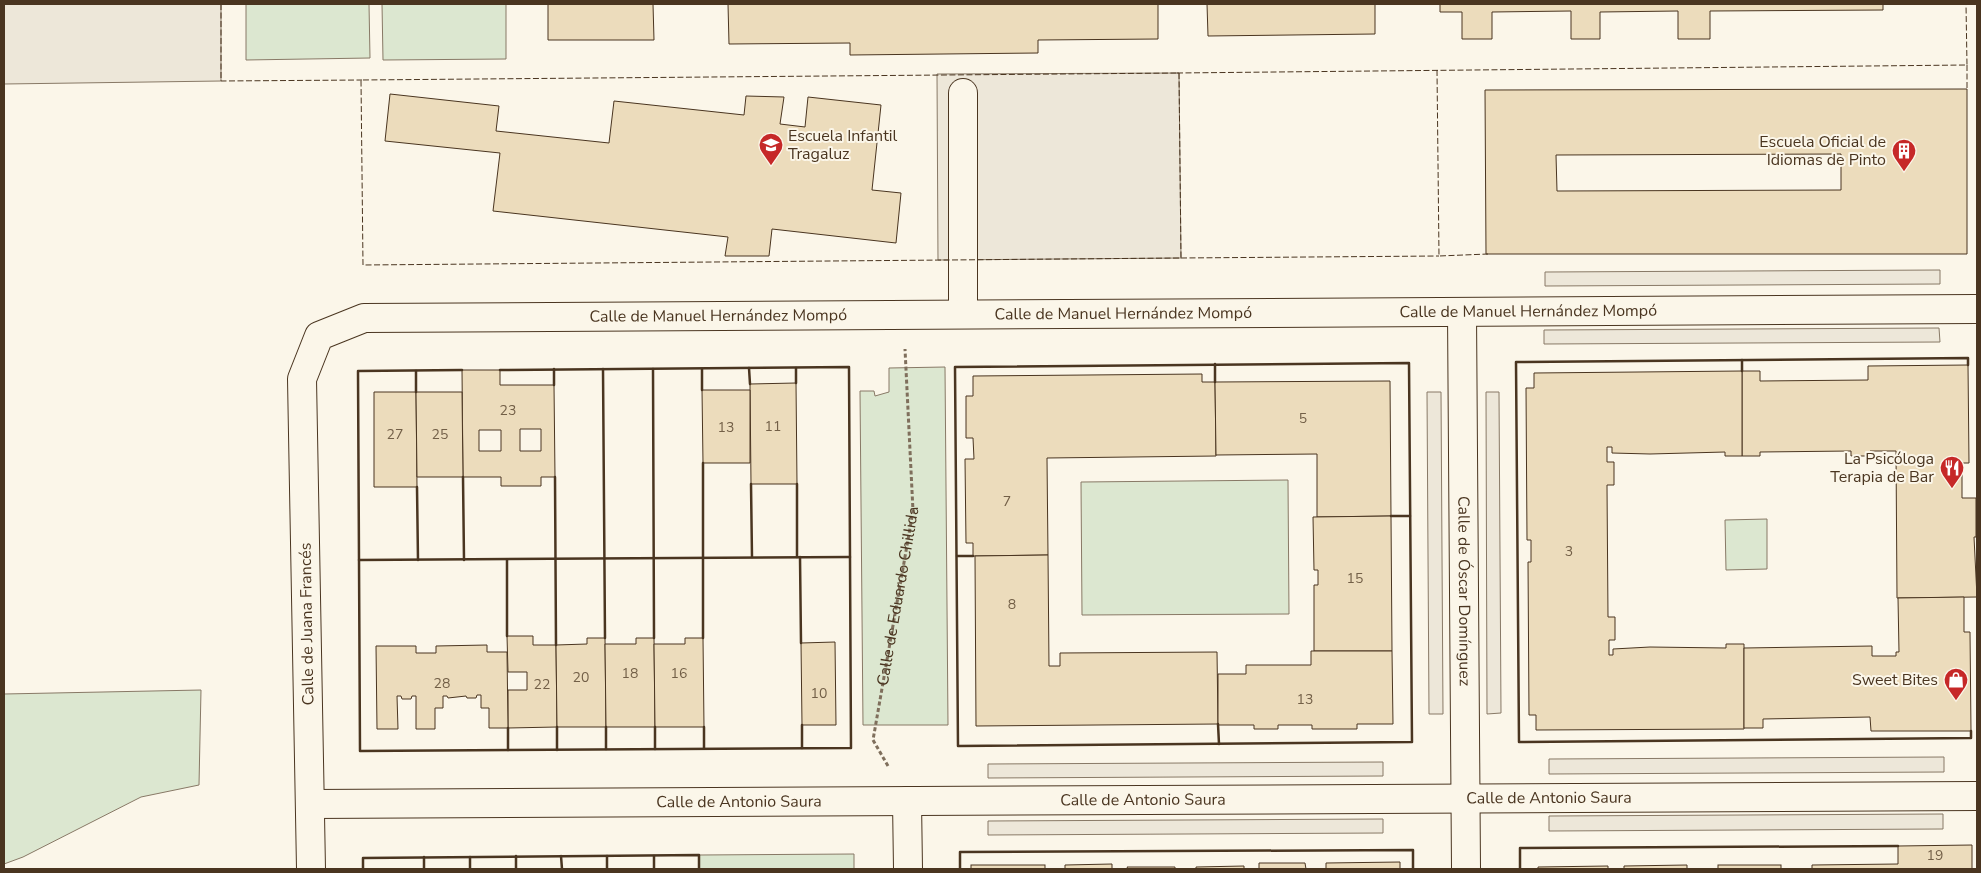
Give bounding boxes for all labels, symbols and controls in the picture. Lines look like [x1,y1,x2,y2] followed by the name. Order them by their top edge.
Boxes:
[788,125,897,165] place label: Escuela Infantil Tragaluz
[1759,131,1886,171] place label: Escuela Oficial de Idiomas de Pinto
[758,132,784,166] school or university icon: Escuela Infantil Tragaluz
[1891,138,1917,172] building icon: Escuela Oficial de Idiomas de Pinto
[1399,300,1657,323] street label: Calle de Manuel Hernández Mompó
[994,302,1252,325] street label: Calle de Manuel Hernández Mompó
[589,304,847,328] street label: Calle de Manuel Hernández Mompó
[500,401,516,420] house number: 23
[1299,409,1307,428] house number: 5
[765,417,781,436] house number: 11
[718,418,734,437] house number: 13
[387,425,403,444] house number: 27
[432,425,448,444] house number: 25
[1830,448,1934,488] place label: La Psicóloga Terapia de Bar
[1939,455,1965,489] restaurant icon: La Psicóloga Terapia de Bar
[1003,492,1011,511] house number: 7
[1452,496,1476,686] street label: Calle de Óscar Domínguez
[872,506,924,688] street label: Calle de Eduardo Chillida
[1565,542,1573,561] house number: 3
[295,543,319,705] street label: Calle de Juana Francés
[1347,569,1363,588] house number: 15
[1008,595,1016,614] house number: 8
[622,664,638,683] house number: 18
[671,664,687,683] house number: 16
[1943,667,1969,701] shop icon: Sweet Bites
[573,668,589,687] house number: 20
[1852,669,1938,691] place label: Sweet Bites
[434,674,450,693] house number: 28
[534,675,550,694] house number: 22
[811,684,827,703] house number: 10
[1297,690,1313,709] house number: 13
[1466,787,1632,809] street label: Calle de Antonio Saura
[1060,789,1226,811] street label: Calle de Antonio Saura
[656,791,822,813] street label: Calle de Antonio Saura
[1927,846,1943,865] house number: 19

